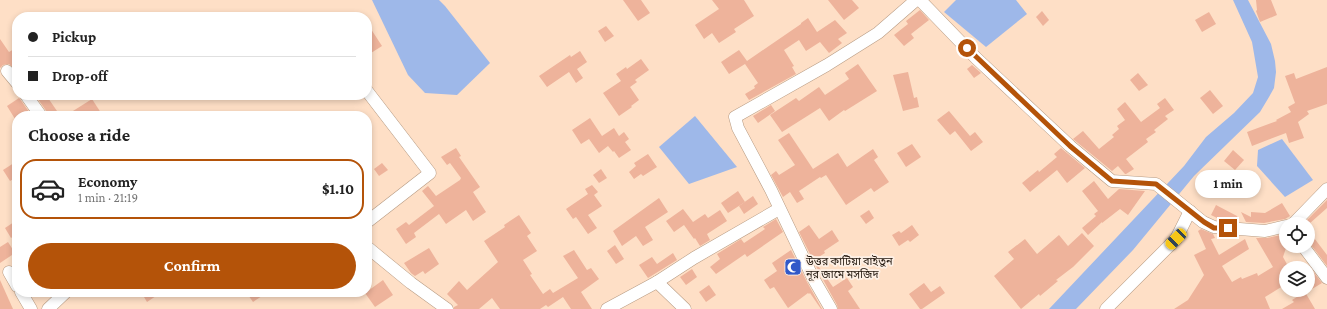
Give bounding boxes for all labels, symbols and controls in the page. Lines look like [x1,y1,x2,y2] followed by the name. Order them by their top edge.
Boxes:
[52,29,96,45] text: Pickup
[958,39,976,57] route start
[52,68,108,84] text: Drop-off
[28,125,130,145] text: Choose a ride
[1195,170,1261,198] callout: 1 min
[30,171,66,207] icon: car
[78,174,137,190] text: Economy
[1213,176,1243,191] text: 1 min
[322,181,354,197] text: $1.10
[78,190,138,205] text: 1 min · 21:19
[1279,217,1315,297] map controls
[1279,217,1315,253] button: locate
[1219,219,1237,237] route end
[1163,226,1189,252] car
[28,243,356,289] button: Confirm
[805,255,893,281] place label: উত্তর কাটিয়া বাইতুন নূর জামে মসজিদ
[783,257,803,277] mosque icon: উত্তর কাটিয়া বাইতুন নূর জামে মসজিদ
[1279,261,1315,297] button: layers

